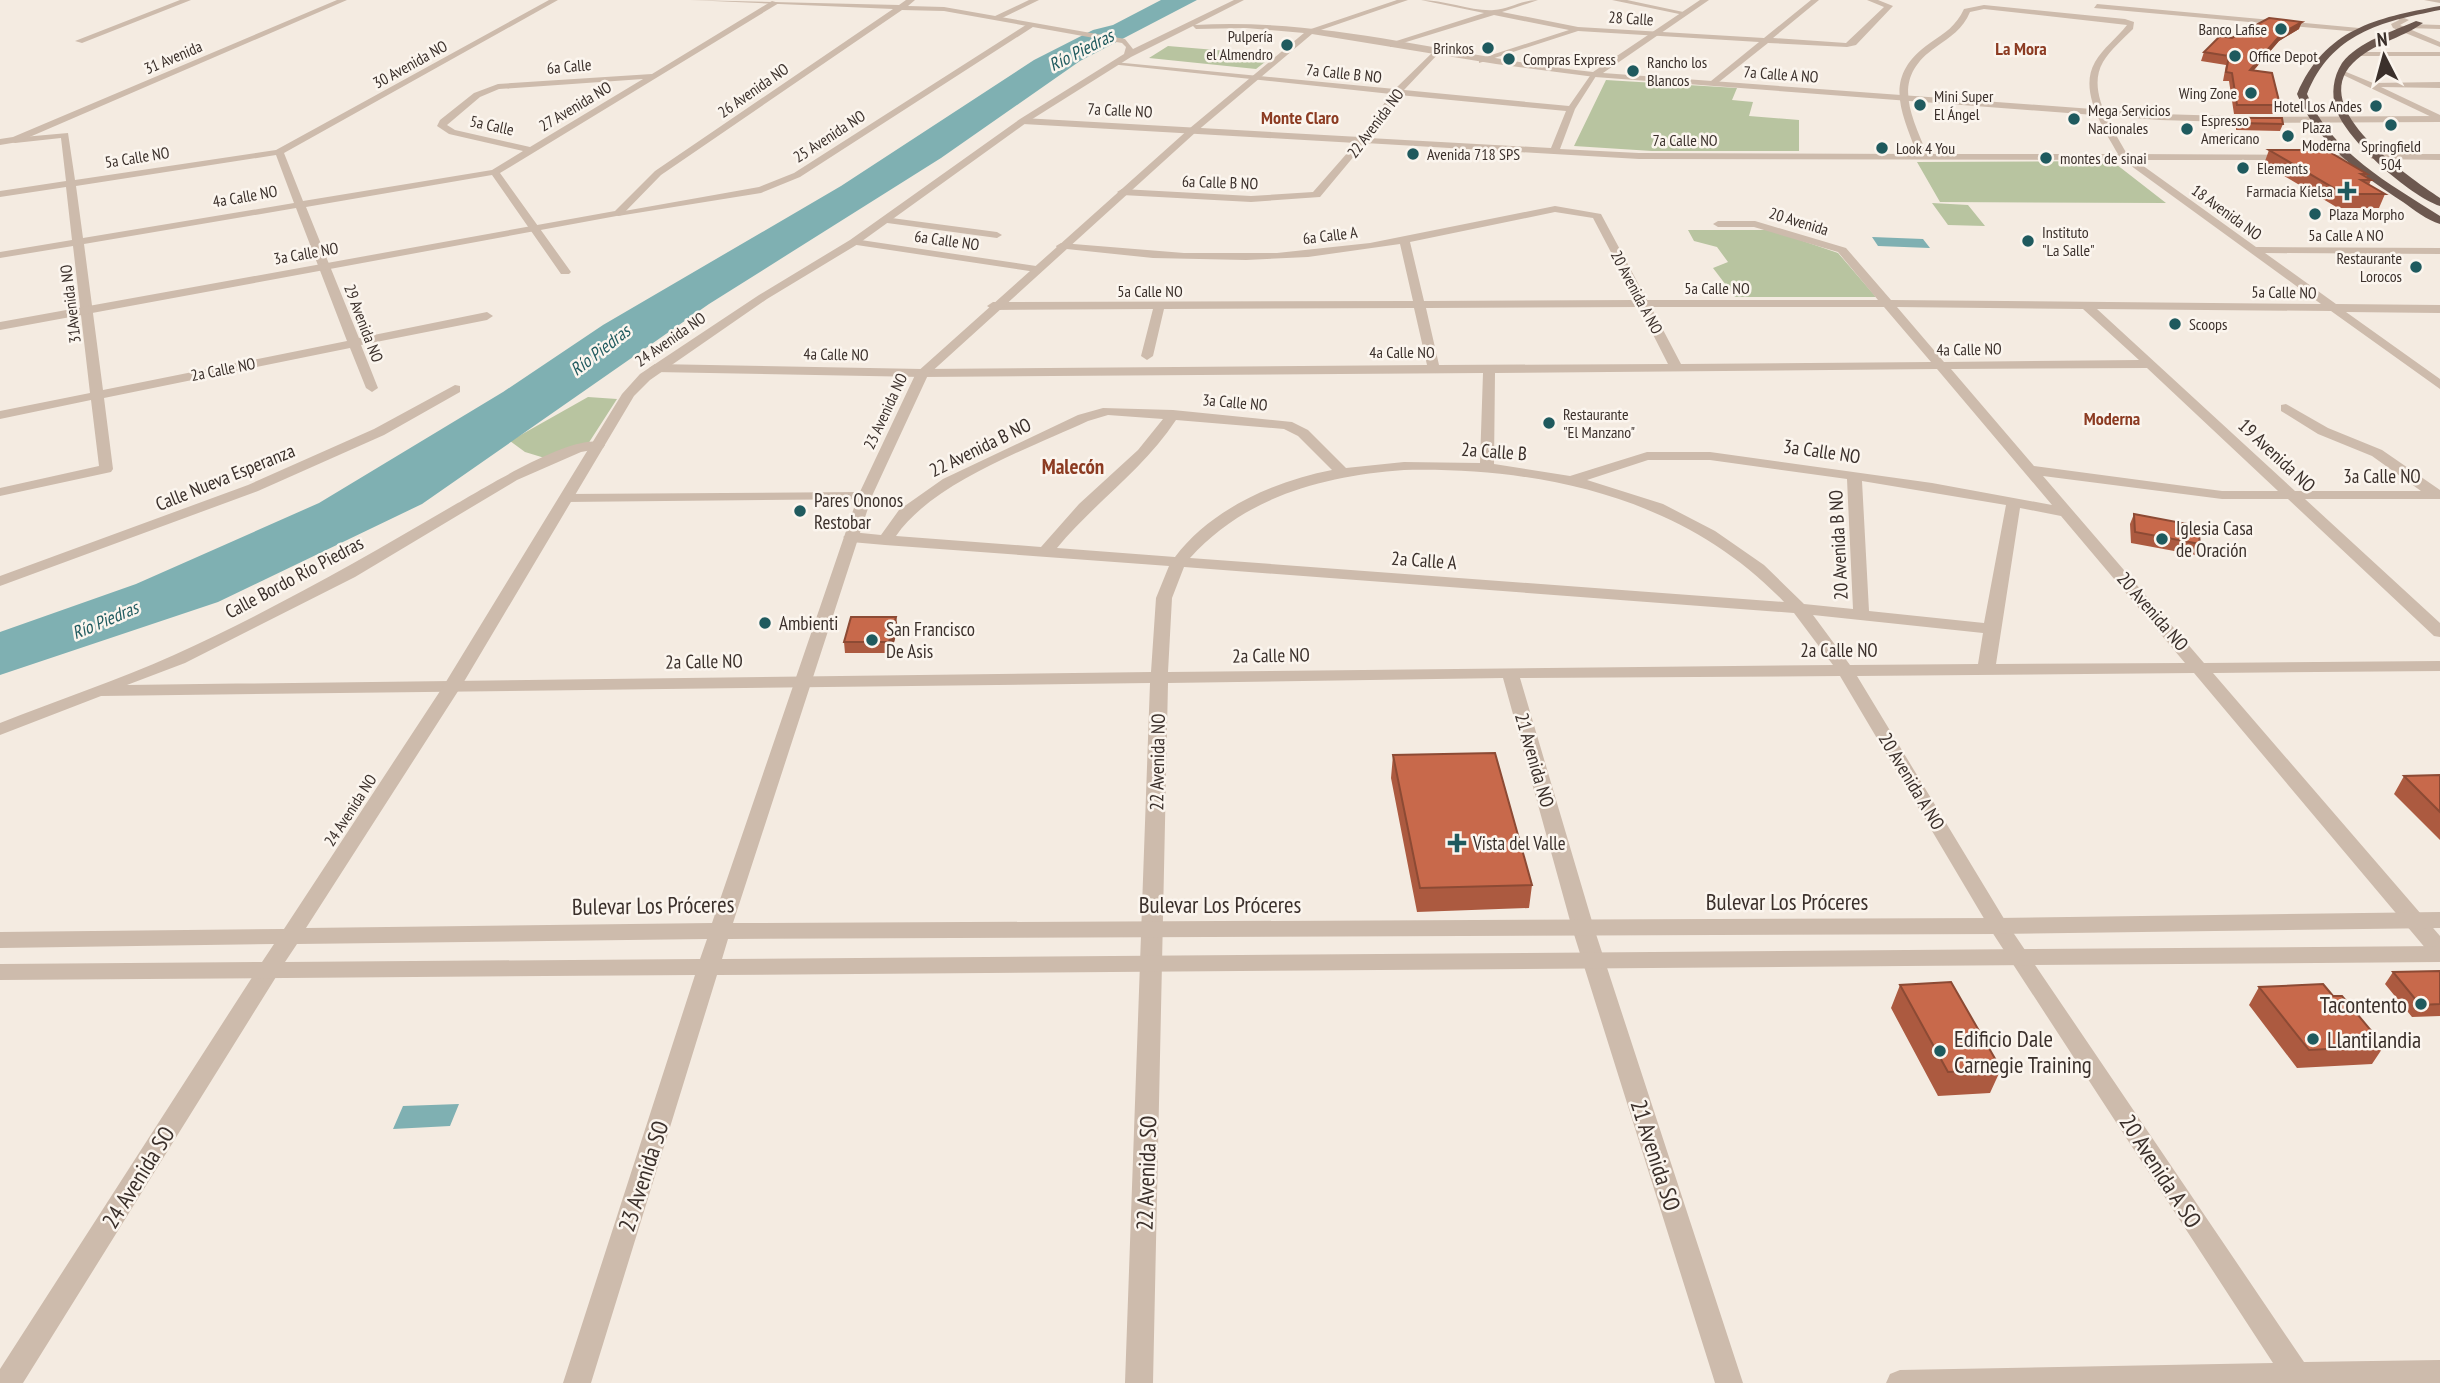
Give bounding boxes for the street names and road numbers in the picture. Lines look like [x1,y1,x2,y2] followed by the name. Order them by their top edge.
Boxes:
[1608,6,1654,30] street label: 28 Calle
[369,35,451,93] street label: 30 Avenida NO
[141,36,205,78] street label: 31 Avenida
[546,54,592,78] street label: 6a Calle
[714,58,792,122] street label: 26 Avenida NO
[1305,59,1383,87] street label: 7a Calle B NO
[1743,61,1819,87] street label: 7a Calle A NO
[535,76,615,135] street label: 27 Avenida NO
[1342,84,1408,162] street label: 22 Avenida NO
[1087,98,1153,122] street label: 7a Calle NO
[789,105,869,167] street label: 25 Avenida NO
[468,111,516,139] street label: 5a Calle
[1652,130,1718,150] street label: 7a Calle NO
[103,142,171,172] street label: 5a Calle NO
[1182,171,1259,193] street label: 6a Calle B NO
[211,180,279,212] street label: 4a Calle NO
[2188,180,2266,244] street label: 18 Avenida NO
[1767,203,1831,239] street label: 20 Avenida
[1301,222,1359,248] street label: 6a Calle A
[2308,225,2384,245] street label: 5a Calle A NO
[913,226,981,254] street label: 6a Calle NO
[272,237,340,269] street label: 3a Calle NO
[1607,247,1667,337] street label: 20 Avenida A NO
[55,263,85,344] street label: 31Avenida NO
[1684,278,1750,298] street label: 5a Calle NO
[340,281,388,365] street label: 29 Avenida NO
[1117,281,1183,301] street label: 5a Calle NO
[2251,281,2317,303] street label: 5a Calle NO
[631,307,709,371] street label: 24 Avenida NO
[1936,338,2002,360] street label: 4a Calle NO
[1369,342,1435,362] street label: 4a Calle NO
[803,343,869,365] street label: 4a Calle NO
[189,353,257,385] street label: 2a Calle NO
[859,369,911,452] street label: 23 Avenida NO
[1202,389,1269,415] street label: 3a Calle NO
[925,412,1035,482] street label: 22 Avenida B NO
[2233,413,2321,497] street label: 19 Avenida NO
[1782,434,1862,468] street label: 3a Calle NO
[1460,437,1528,465] street label: 2a Calle B
[152,438,298,516] street label: Calle Nueva Esperanza
[2343,464,2421,488] street label: 3a Calle NO
[1823,489,1853,601] street label: 20 Avenida B NO
[221,530,367,624] street label: Calle Bordo Río Piedras
[1391,546,1457,574] street label: 2a Calle A
[2112,566,2194,656] street label: 20 Avenida NO
[1800,638,1878,662] street label: 2a Calle NO
[1232,642,1310,668] street label: 2a Calle NO
[665,648,743,674] street label: 2a Calle NO
[1510,710,1560,810] street label: 21 Avenida NO
[1144,713,1170,811] street label: 22 Avenida NO
[1874,728,1950,834] street label: 20 Avenida A NO
[319,770,381,850] street label: 24 Avenida NO
[1706,887,1869,916] street label: Bulevar Los Próceres
[571,889,735,921] street label: Bulevar Los Próceres
[1139,890,1302,919] street label: Bulevar Los Próceres
[1624,1096,1688,1214] street label: 21 Avenida SO
[2114,1109,2208,1233] street label: 20 Avenida A SO
[1129,1115,1163,1231] street label: 22 Avenida SO
[611,1117,675,1235] street label: 23 Avenida SO
[95,1120,181,1234] street label: 24 Avenida SO

